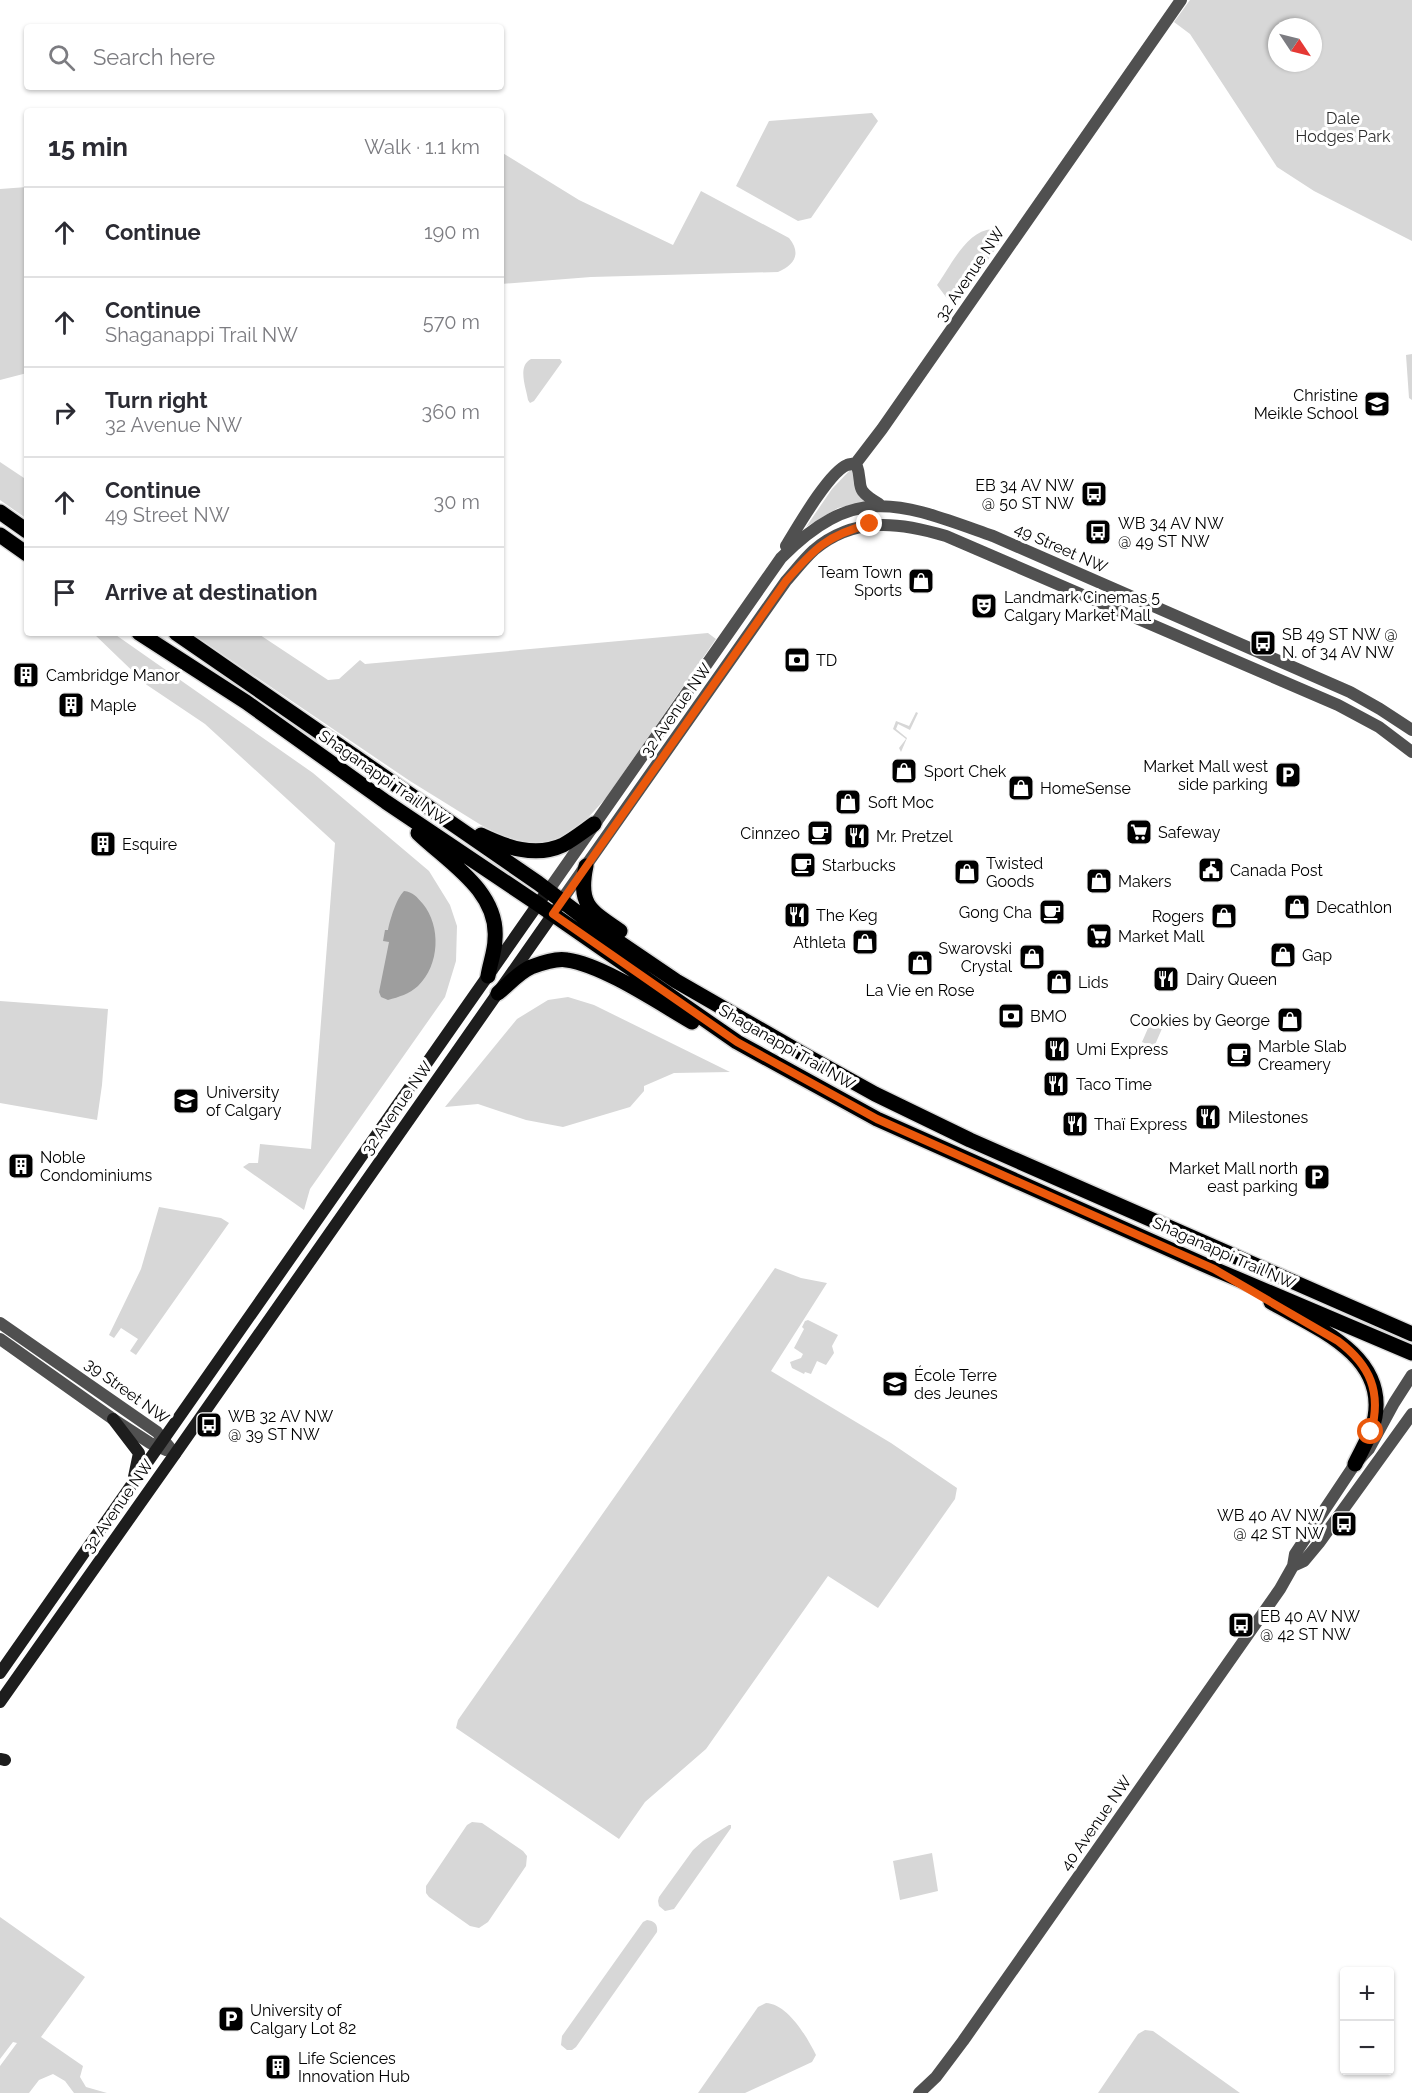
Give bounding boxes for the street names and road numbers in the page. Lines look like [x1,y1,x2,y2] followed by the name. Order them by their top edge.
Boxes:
[931,223,1009,325] street label: 32 Avenue NW
[1012,519,1111,577] street label: 49 Street NW
[637,659,715,760] street label: 32 Avenue NW
[315,726,453,830] street label: Shaganappi Trail NW
[715,1000,859,1094] street label: Shaganappi Trail NW
[358,1057,436,1158] street label: 32 Avenue NW
[1150,1213,1299,1293] street label: Shaganappi Trail NW
[81,1354,173,1428] street label: 39 Street NW
[79,1455,157,1556] street label: 32 Avenue NW
[1056,1772,1136,1874] street label: 40 Avenue NW

